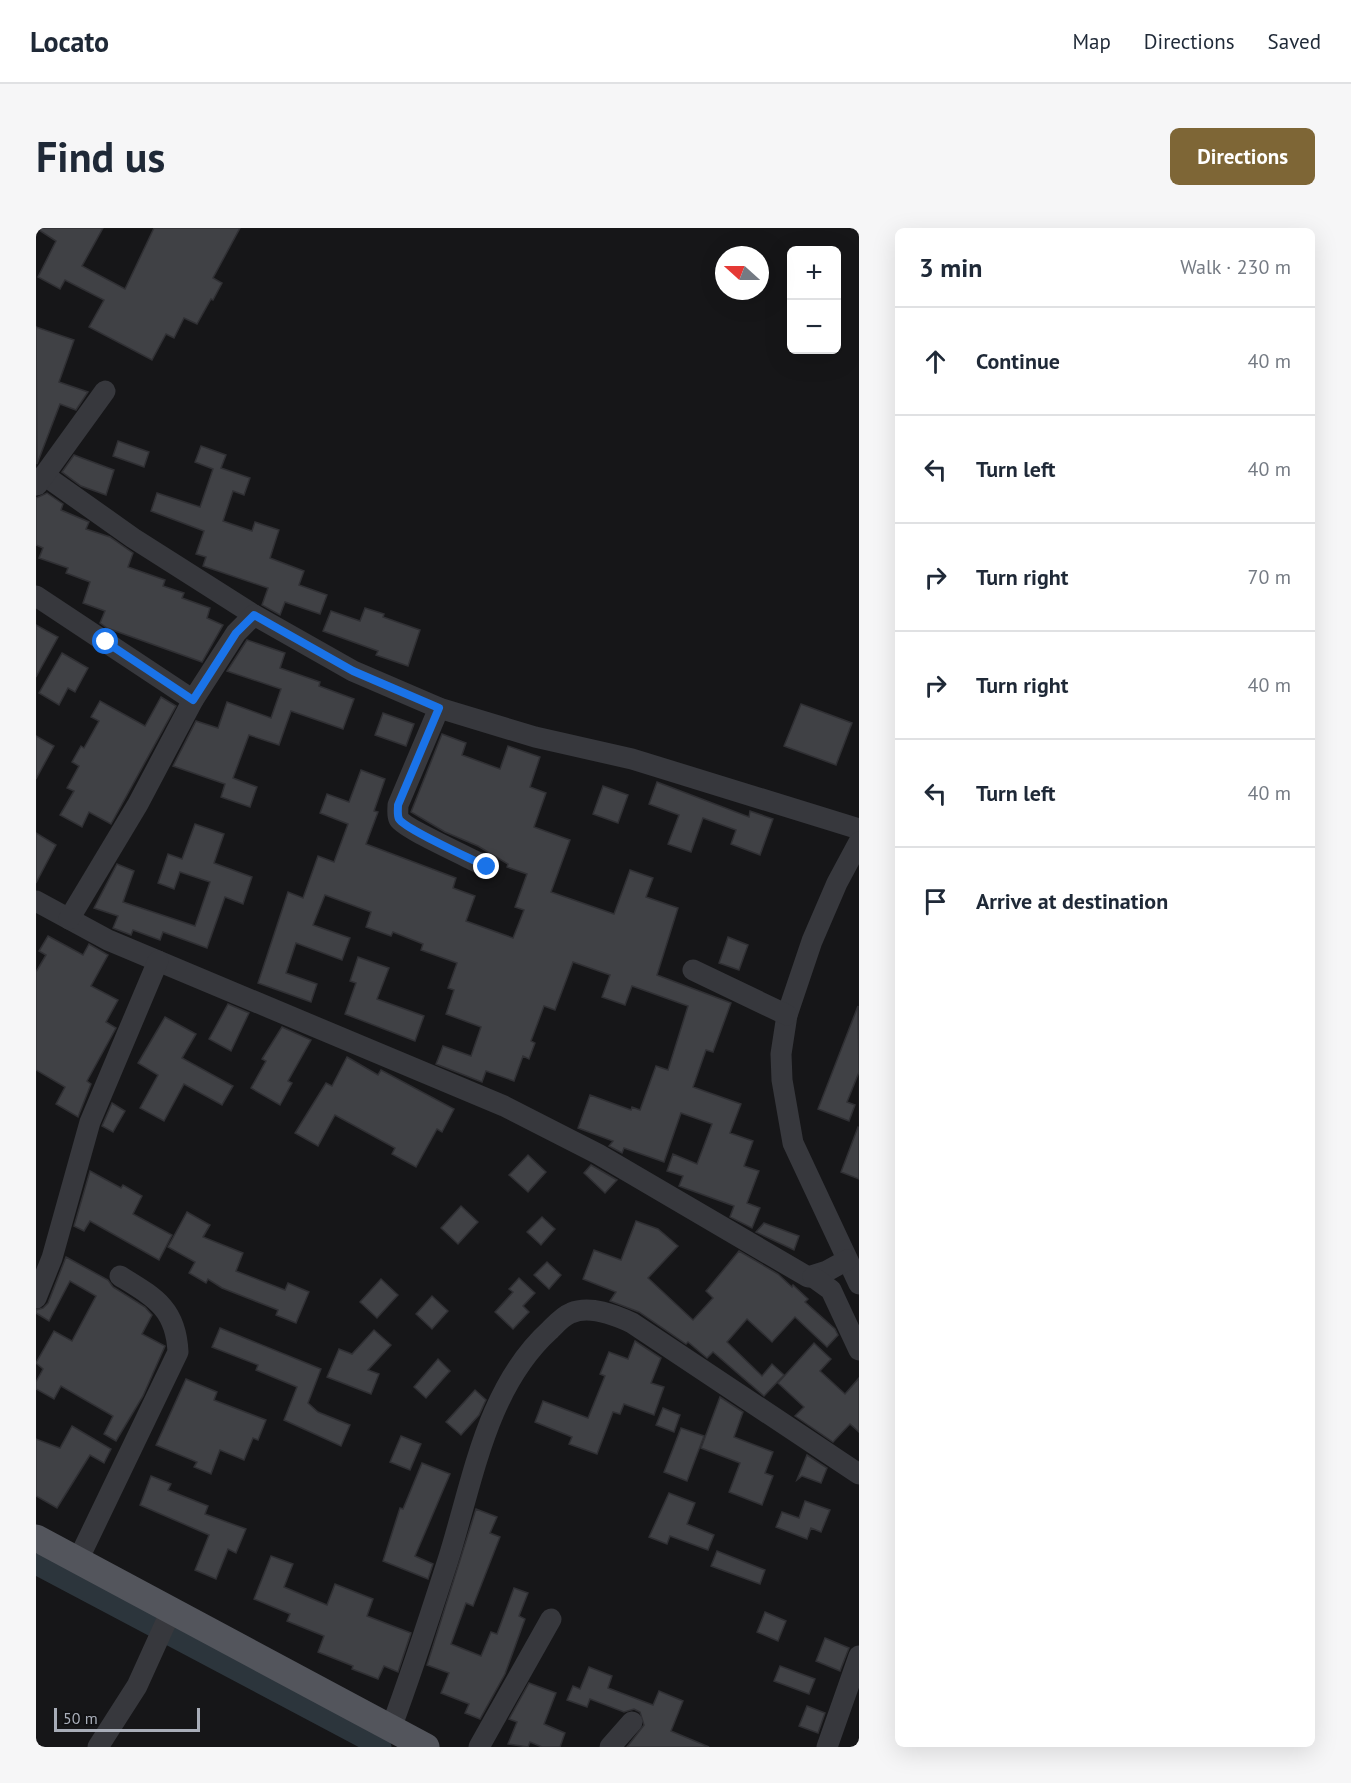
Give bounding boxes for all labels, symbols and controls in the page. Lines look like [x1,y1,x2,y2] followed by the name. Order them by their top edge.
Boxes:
[30,23,109,60] text: Locato
[1072,28,1111,55] text: Map
[1144,28,1235,55] text: Directions
[1268,28,1321,55] text: Saved
[1170,128,1315,185] button: Directions
[36,129,165,184] text: Find us
[715,246,769,300] north arrow
[787,246,841,354] map controls
[787,246,841,300] button: +
[919,251,982,284] text: 3 min
[1180,254,1291,280] text: Walk · 230 m
[787,300,841,354] button: −
[919,345,952,378] icon: ahead
[976,347,1060,375] text: Continue
[1248,348,1291,374] text: 40 m
[919,453,952,486] icon: left
[976,455,1056,483] text: Turn left
[1248,456,1291,482] text: 40 m
[919,561,952,594] icon: right
[976,563,1068,591] text: Turn right
[1248,564,1291,590] text: 70 m
[92,628,118,654] route start
[919,669,952,702] icon: right
[976,671,1068,699] text: Turn right
[1248,672,1291,698] text: 40 m
[919,777,952,810] icon: left
[976,779,1056,807] text: Turn left
[1248,780,1291,806] text: 40 m
[473,853,499,879] route end
[919,885,952,918] icon: arrive
[976,887,1168,915] text: Arrive at destination
[54,1705,200,1732] scale bar
[63,1708,98,1728] text: 50 m

